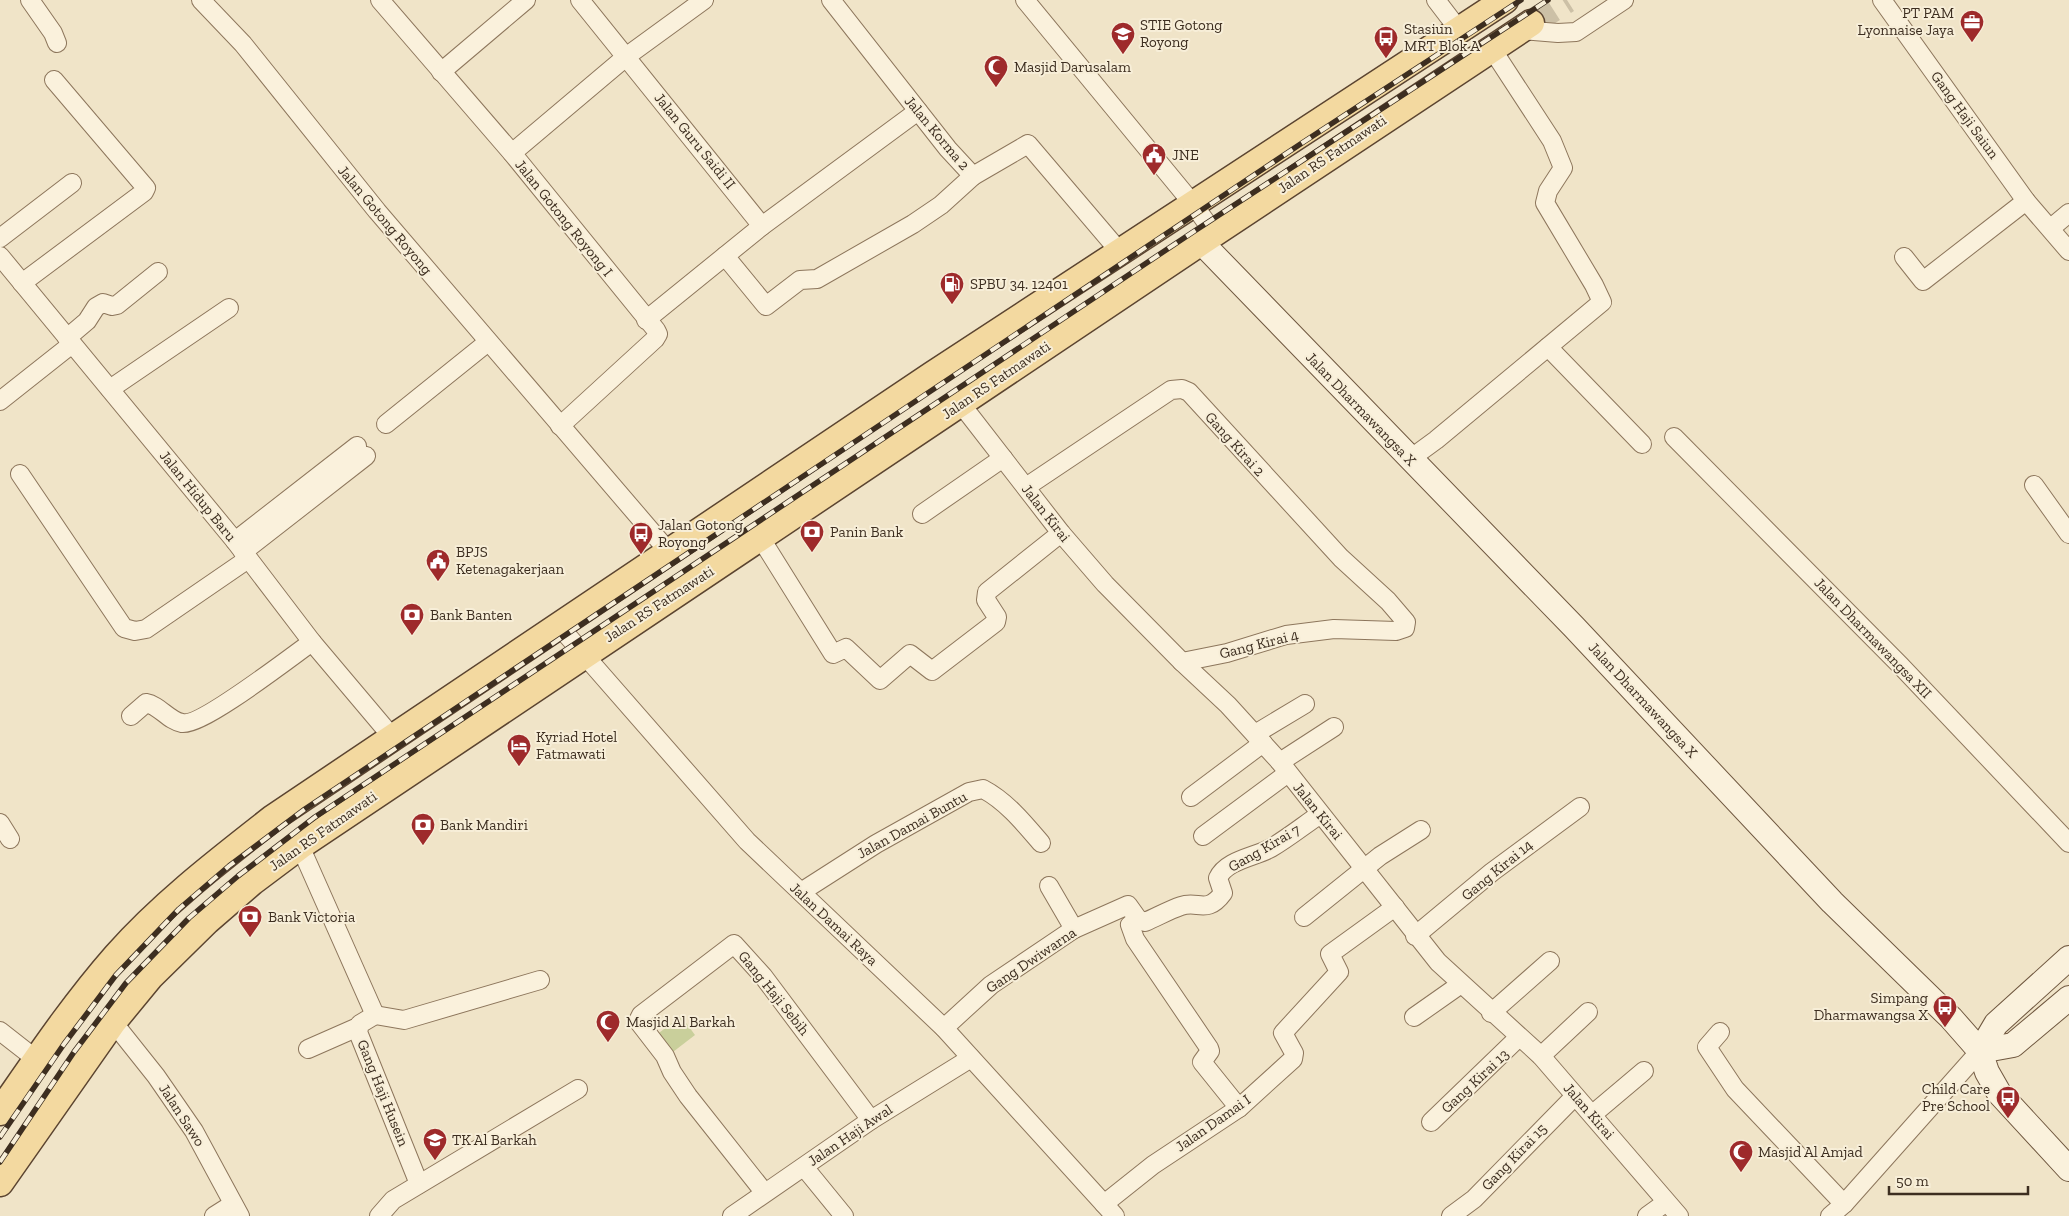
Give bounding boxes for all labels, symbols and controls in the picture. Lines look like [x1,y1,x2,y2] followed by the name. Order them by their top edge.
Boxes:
[1858,4,1954,39] place label: PT PAM Lyonnaise Jaya
[1959,9,1985,43] office icon: PT PAM Lyonnaise Jaya
[1140,16,1223,51] place label: STIE Gotong Royong
[1404,20,1480,55] place label: Stasiun MRT Blok A
[1110,21,1136,55] school or university icon: STIE Gotong Royong
[1373,25,1399,59] bus stop icon: Stasiun MRT Blok A
[983,54,1009,88] mosque icon: Masjid Darusalam
[1014,58,1131,76] place label: Masjid Darusalam
[1927,68,2003,163] street label: Gang Haji Saiun
[651,89,739,193] street label: Jalan Guru Saidi II
[901,92,973,174] street label: Jalan Korma 2
[1274,111,1390,197] street label: Jalan RS Fatmawati
[1141,142,1167,176] public building icon: JNE
[1172,146,1199,164] place label: JNE
[511,156,617,280] street label: Jalan Gotong Royong I
[334,162,436,278] street label: Jalan Gotong Royong
[939,271,965,305] fuel station icon: SPBU 34. 12401
[970,275,1068,293] place label: SPBU 34. 12401
[938,337,1054,423] street label: Jalan RS Fatmawati
[1302,348,1420,470] street label: Jalan Dharmawangsa X
[1201,408,1269,480] street label: Gang Kirai 2
[156,447,241,546] street label: Jalan Hidup Baru
[1018,480,1074,546] street label: Jalan Kirai
[658,516,743,551] place label: Jalan Gotong Royong
[799,519,825,553] bank icon: Panin Bank
[628,521,654,555] bus stop icon: Jalan Gotong Royong
[830,523,903,541] place label: Panin Bank
[456,543,564,578] place label: BPJS Ketenagakerjaan
[425,548,451,582] public building icon: BPJS Ketenagakerjaan
[601,562,717,646] street label: Jalan RS Fatmawati
[1811,574,1935,702] street label: Jalan Dharmawangsa XII
[399,602,425,636] bank icon: Bank Banten
[430,606,513,624] place label: Bank Banten
[1218,625,1300,663] street label: Gang Kirai 4
[1585,639,1701,762] street label: Jalan Dharmawangsa X
[536,728,617,763] place label: Kyriad Hotel Fatmawati
[506,733,532,767] hotel icon: Kyriad Hotel Fatmawati
[1289,779,1347,843] street label: Jalan Kirai
[266,787,380,875] street label: Jalan RS Fatmawati
[854,787,970,863] street label: Jalan Damai Buntu
[410,812,436,846] bank icon: Bank Mandiri
[440,816,528,834] place label: Bank Mandiri
[1225,820,1303,876] street label: Gang Kirai 7
[1458,836,1536,904] street label: Gang Kirai 14
[786,879,882,969] street label: Jalan Damai Raya
[237,904,263,938] bank icon: Bank Victoria
[268,908,355,926] place label: Bank Victoria
[983,923,1079,997] street label: Gang Dwiwarna
[735,947,814,1039] street label: Gang Haji Sebih
[1814,989,1929,1024] place label: Simpang Dharmawangsa X
[1932,994,1958,1028] bus stop icon: Simpang Dharmawangsa X
[595,1009,621,1043] mosque icon: Masjid Al Barkah
[626,1013,736,1031] place label: Masjid Al Barkah
[353,1037,413,1149] street label: Gang Haji Husein
[1437,1045,1513,1117] street label: Gang Kirai 13
[1560,1079,1618,1143] street label: Jalan Kirai
[155,1080,209,1150] street label: Jalan Sawo
[1922,1080,1990,1115] place label: Child Care Pre School
[1995,1085,2021,1119] bus stop icon: Child Care Pre School
[1172,1091,1254,1155] street label: Jalan Damai I
[804,1100,896,1170] street label: Jalan Haji Awal
[1478,1119,1551,1194] street label: Gang Kirai 15
[422,1127,448,1161] school or university icon: TK Al Barkah
[452,1131,537,1149] place label: TK Al Barkah
[1728,1139,1754,1173] mosque icon: Masjid Al Amjad
[1758,1143,1863,1161] place label: Masjid Al Amjad
[1889,1164,2028,1196] scale bar
[1896,1172,1929,1190] text: 50 m

